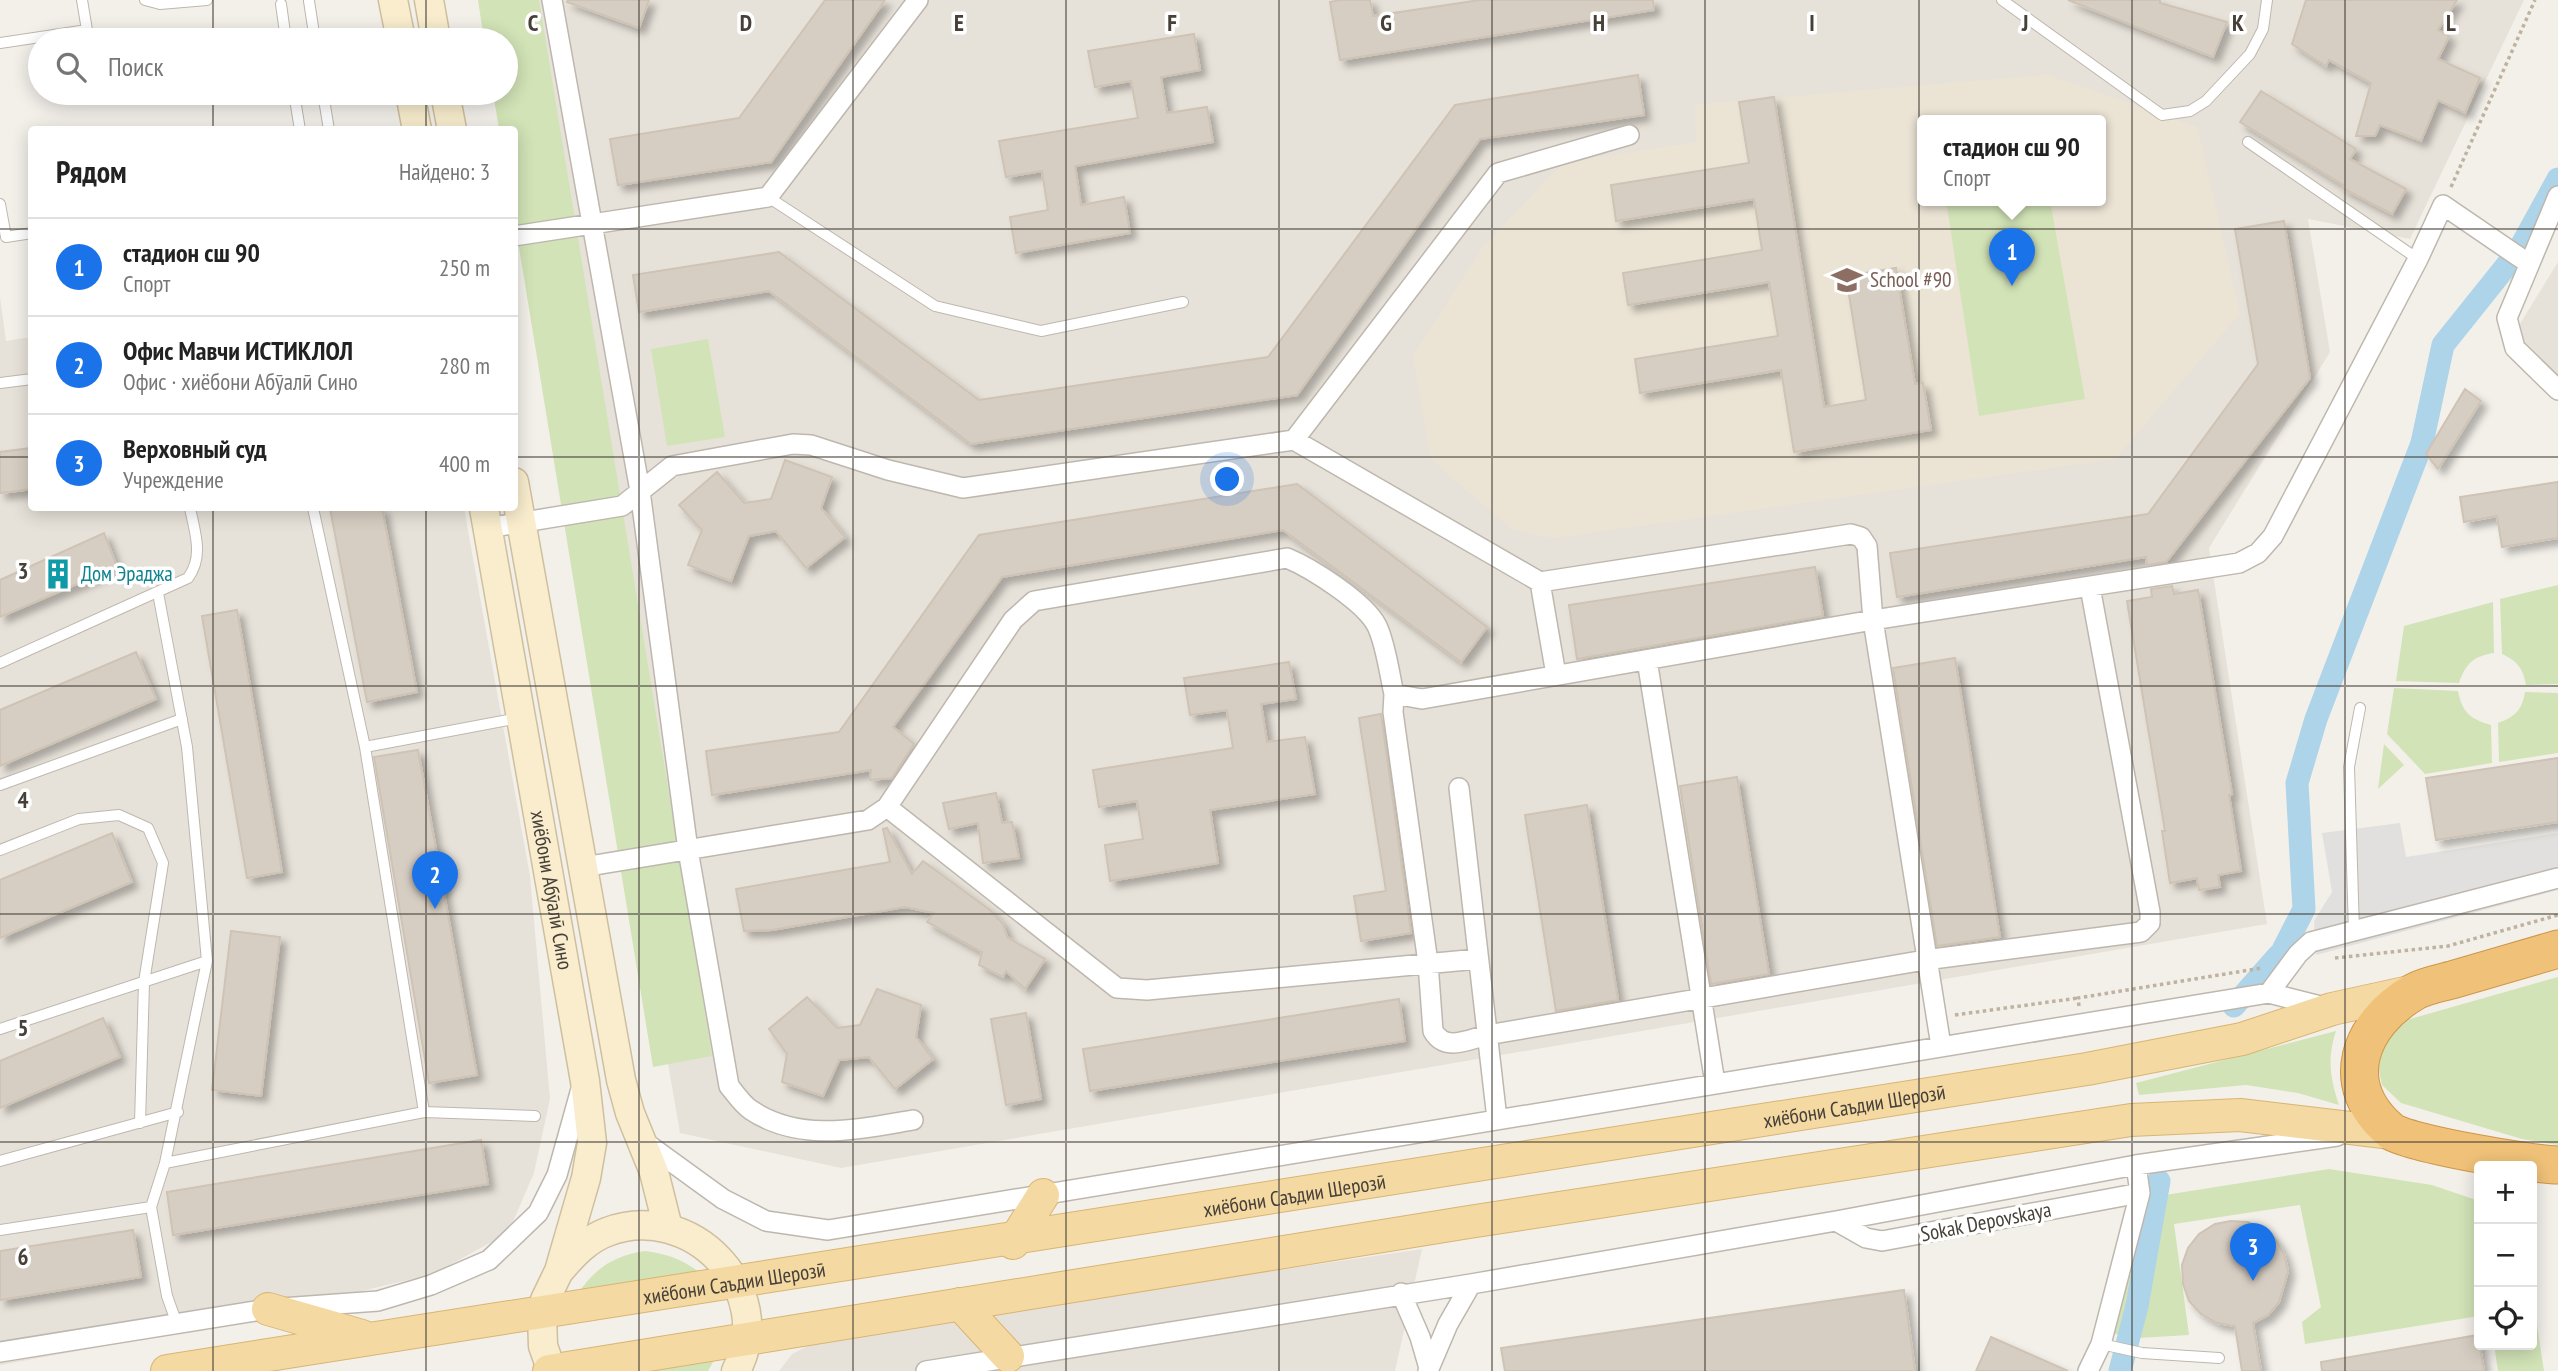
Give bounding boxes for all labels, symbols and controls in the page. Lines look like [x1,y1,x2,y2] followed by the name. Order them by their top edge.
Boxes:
[528,8,539,37] text: C
[740,8,752,37] text: D
[954,8,964,37] text: E
[1167,8,1177,37] text: F
[1380,8,1392,37] text: G
[1593,8,1605,37] text: H
[1809,8,1815,37] text: I
[2021,8,2028,37] text: J
[2232,8,2244,37] text: K
[2446,8,2456,37] text: L
[28,28,518,105] search box
[52,48,90,86] icon: search
[108,50,164,83] text: Поиск
[1917,115,2106,206] popup
[1943,130,2080,163] text: стадион сш 90
[56,152,127,191] text: Рядом
[399,157,490,186] text: Найдено: 3
[1943,163,1990,192] text: Спорт
[1989,228,2035,286] pin: 1
[123,236,260,269] text: стадион сш 90
[74,253,85,282] text: 1
[439,253,490,282] text: 250 m
[1830,263,1864,297] school or university icon: School #90
[1870,266,1952,293] place label: School #90
[123,269,170,298] text: Спорт
[123,334,353,367] text: Офис Мавчи ИСТИКЛОЛ
[74,351,85,380] text: 2
[439,351,490,380] text: 280 m
[123,367,358,396] text: Офис · хиёбони Абӯалӣ Сино
[123,432,267,465] text: Верховный суд
[74,449,85,478] text: 3
[439,449,490,478] text: 400 m
[1210,462,1244,496] your location
[123,465,224,494] text: Учреждение
[18,556,29,585] text: 3
[41,557,75,591] building icon: Дом Эраджа
[81,560,173,587] place label: Дом Эраджа
[18,785,29,814] text: 4
[525,808,579,972] street label: хиёбони Абӯалӣ Сино
[412,851,458,909] pin: 2
[18,1013,29,1042] text: 5
[1761,1078,1947,1134] street label: хиёбони Саъдии Шерозӣ
[2474,1161,2537,1350] map controls
[2474,1161,2537,1224] button: +
[1201,1168,1388,1223] street label: хиёбони Саъдии Шерозӣ
[1918,1196,2054,1247] street label: Sokak Depovskaya
[2230,1223,2276,1281] pin: 3
[2474,1224,2537,1287] button: −
[18,1242,29,1271] text: 6
[641,1256,827,1311] street label: хиёбони Саъдии Шерозӣ
[2474,1287,2537,1350] button: locate

